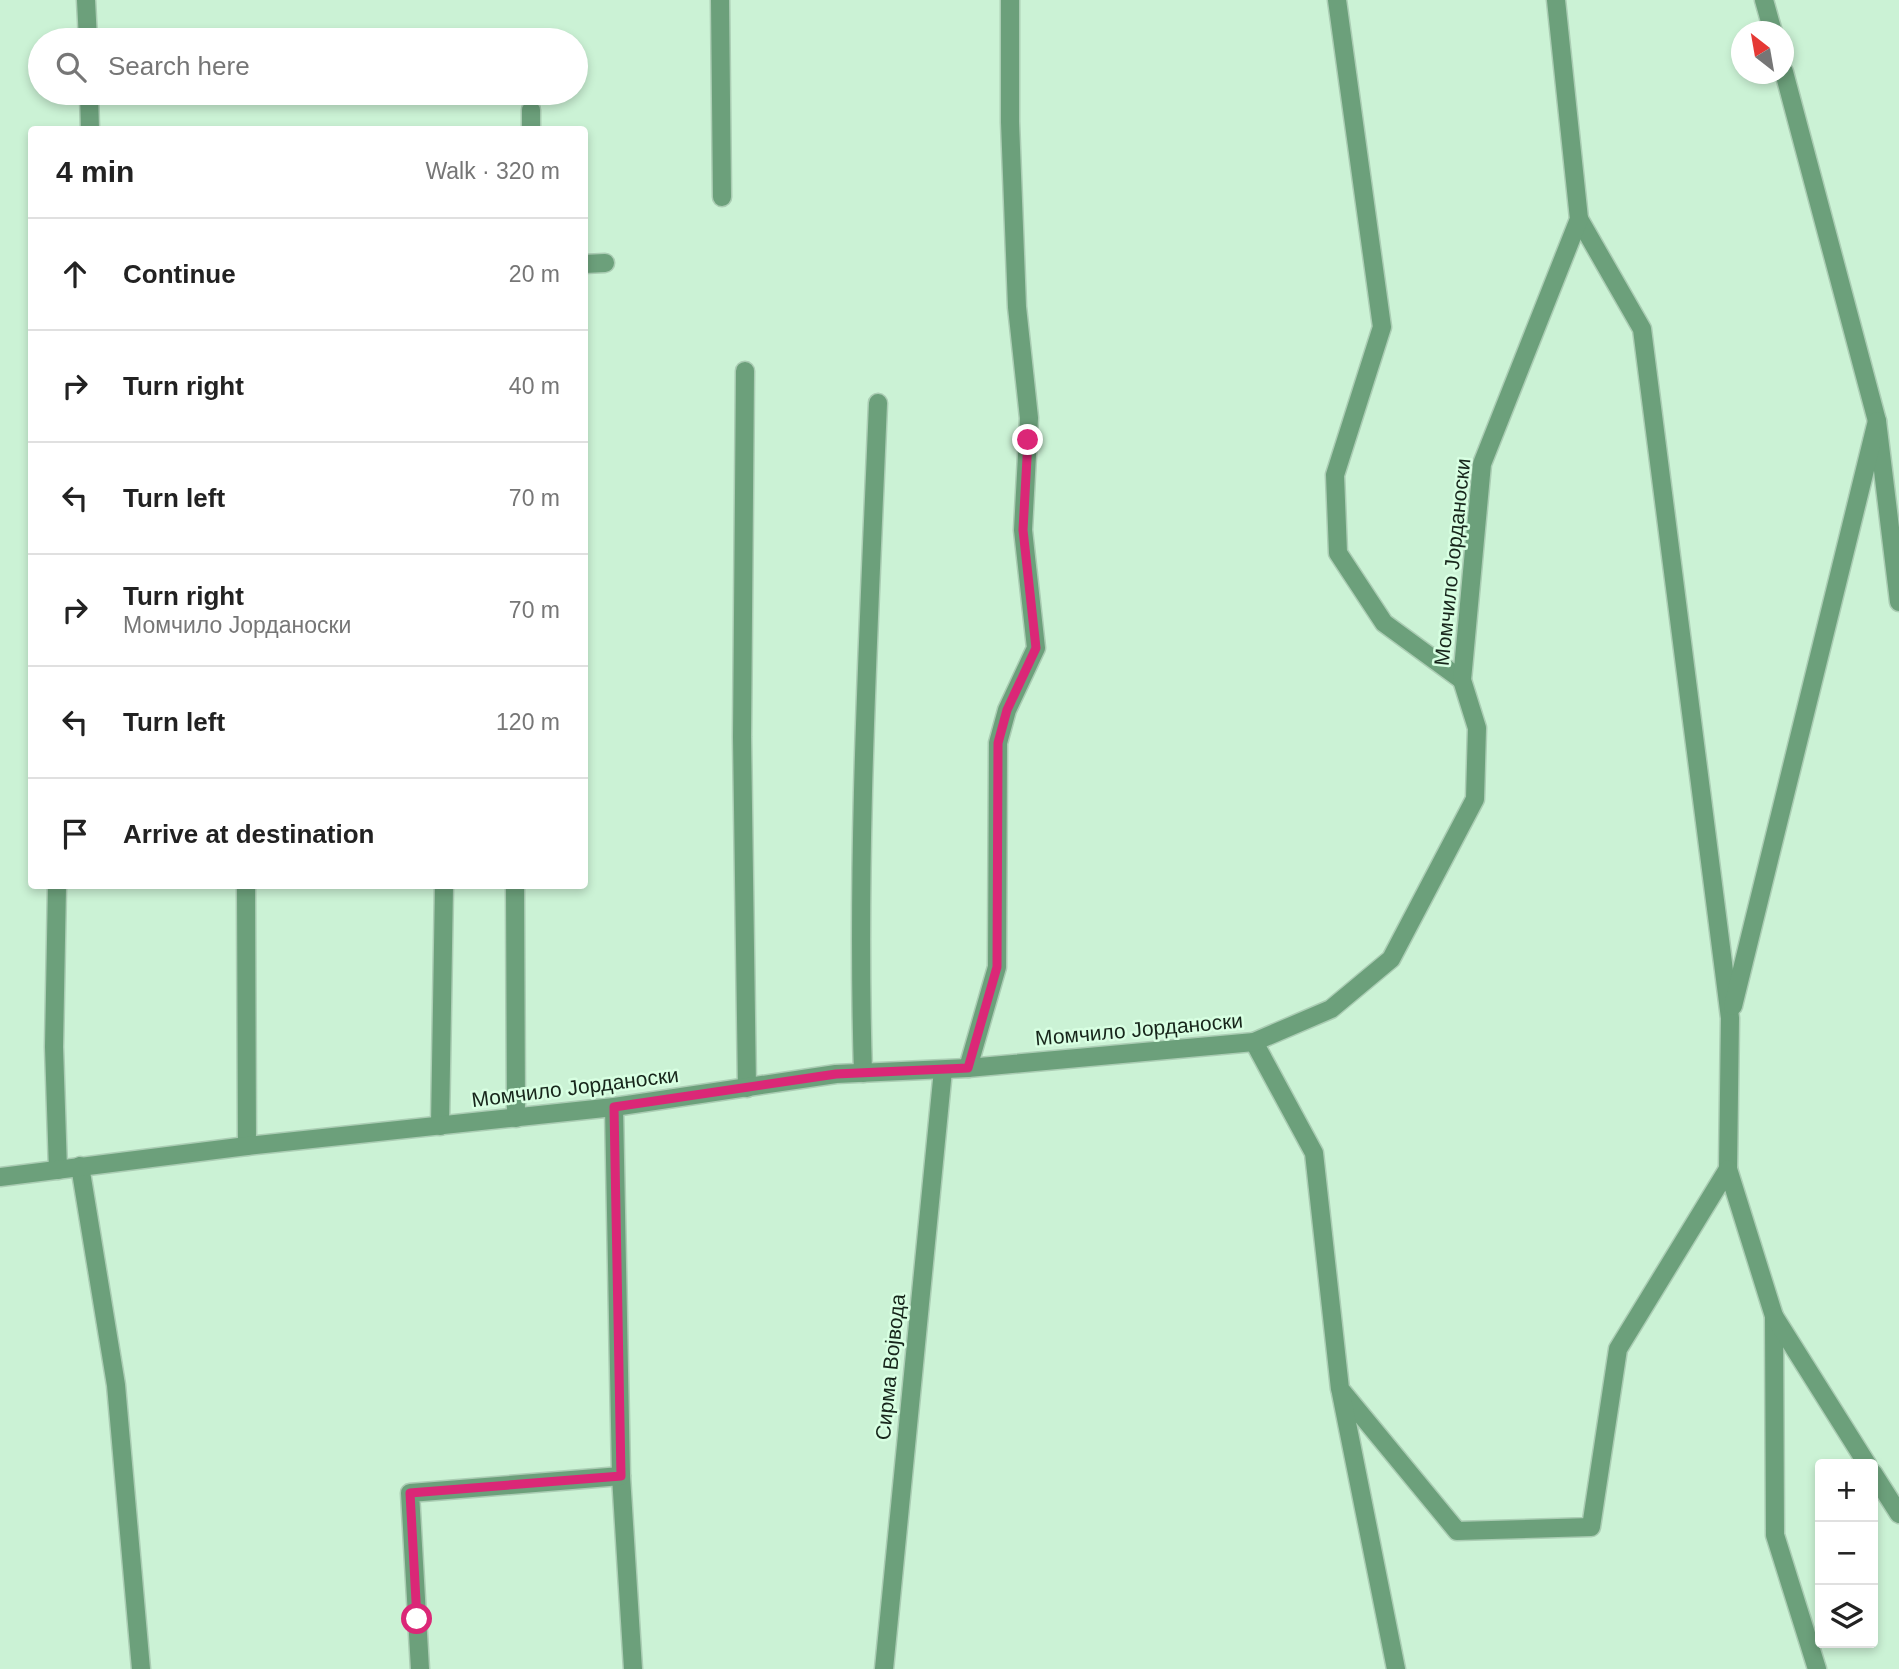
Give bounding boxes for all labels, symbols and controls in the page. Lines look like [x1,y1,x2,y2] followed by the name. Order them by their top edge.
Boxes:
[1731,21,1794,84] north arrow
[28,28,588,105] search box
[52,48,90,86] icon: search
[108,51,250,81] text: Search here
[56,155,134,188] text: 4 min
[425,158,560,184] text: Walk · 320 m
[56,255,94,293] icon: ahead
[123,259,236,289] text: Continue
[509,261,560,287] text: 20 m
[56,367,94,405] icon: right
[123,371,244,401] text: Turn right
[509,373,560,399] text: 40 m
[1012,424,1043,455] route end
[1430,457,1474,667] street label: Момчило Јорданоски
[56,479,94,517] icon: left
[123,483,225,513] text: Turn left
[509,485,560,511] text: 70 m
[123,581,244,611] text: Turn right
[56,591,94,629] icon: right
[509,597,560,623] text: 70 m
[123,612,351,638] text: Момчило Јорданоски
[56,703,94,741] icon: left
[123,707,225,737] text: Turn left
[496,709,560,735] text: 120 m
[56,815,94,853] icon: arrive
[123,819,374,849] text: Arrive at destination
[1034,1008,1244,1050] street label: Момчило Јорданоски
[470,1063,680,1111] street label: Момчило Јорданоски
[871,1292,909,1441] street label: Сирма Војвода
[1815,1459,1878,1648] map controls
[1815,1459,1878,1522] button: +
[1815,1522,1878,1585] button: −
[1815,1585,1878,1648] button: layers
[401,1603,432,1634] route start

